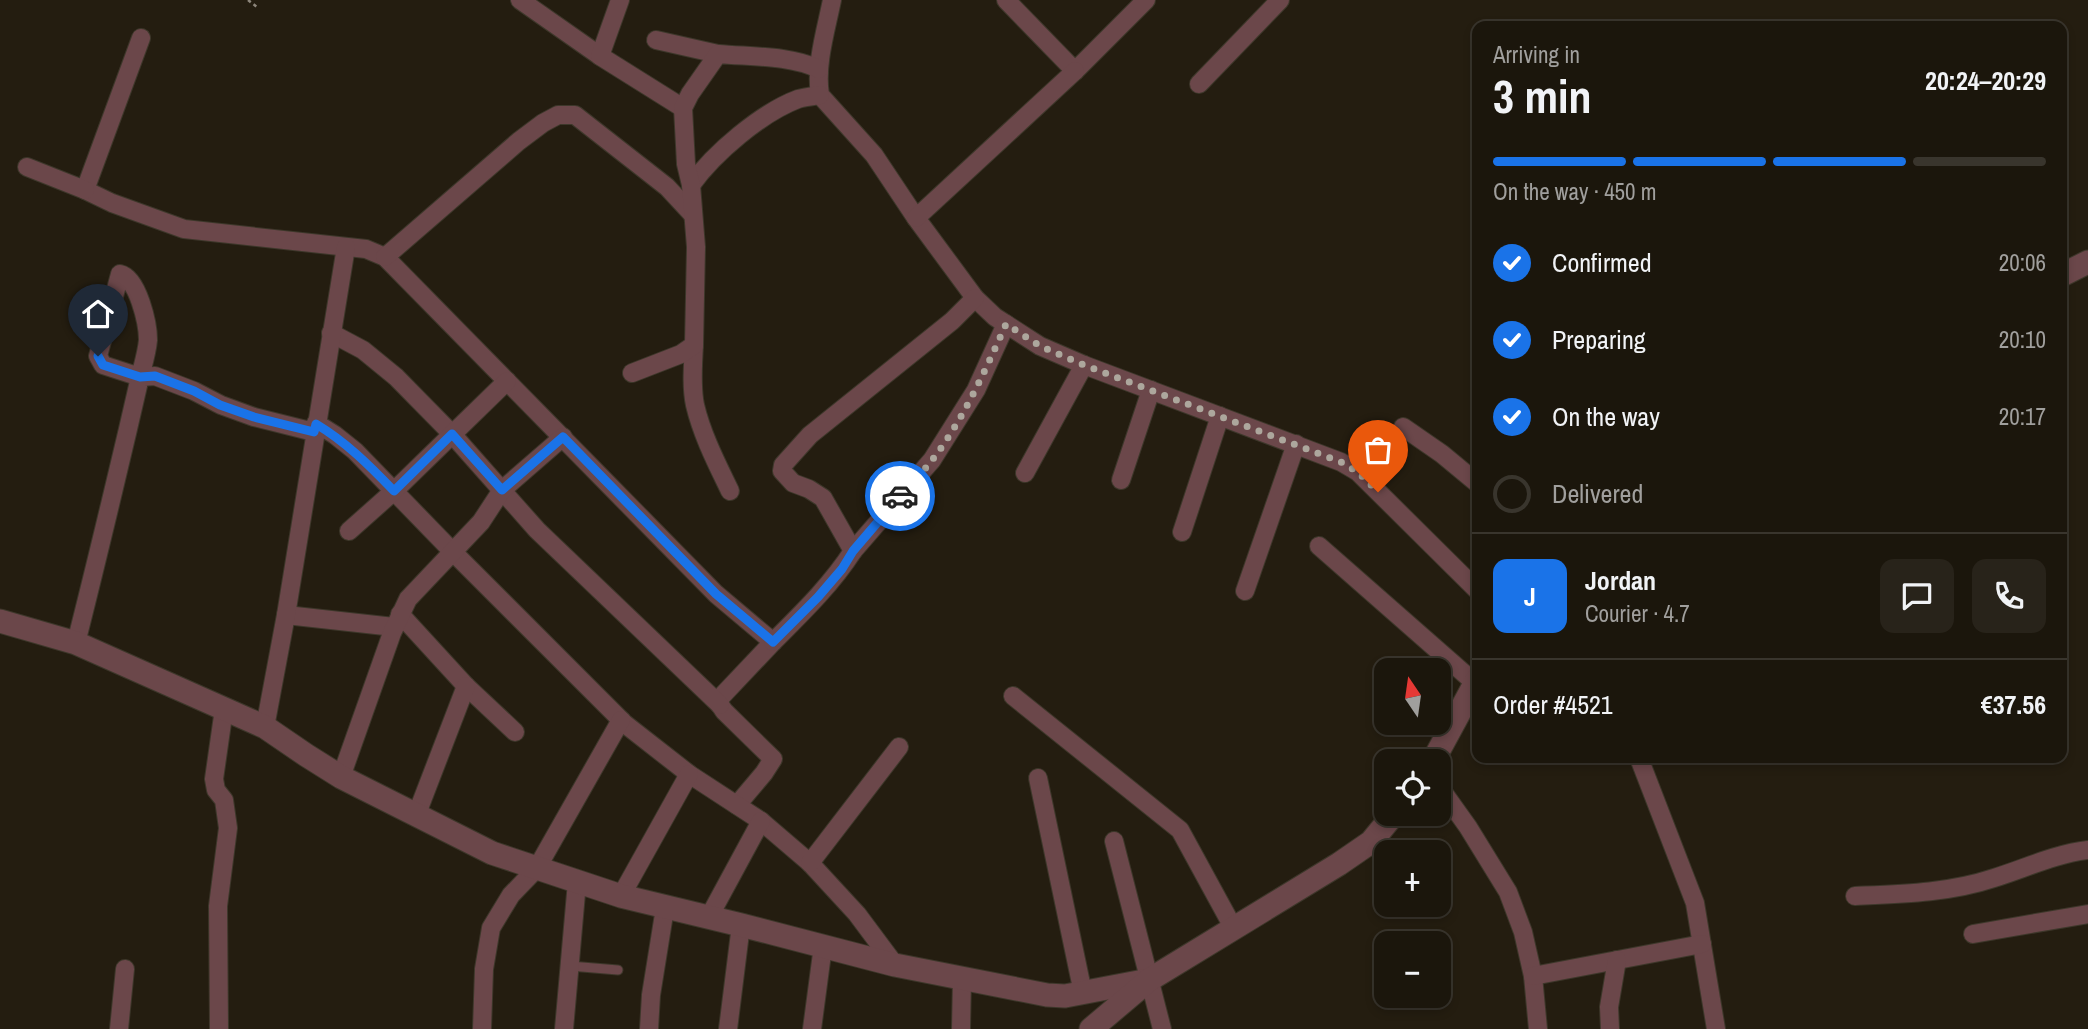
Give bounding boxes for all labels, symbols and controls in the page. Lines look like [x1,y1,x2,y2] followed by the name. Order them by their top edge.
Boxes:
[1493,39,1580,70] text: Arriving in
[1925,63,2046,98] text: 20:24–20:29
[1493,65,1592,127] text: 3 min
[1493,176,1657,207] text: On the way · 450 m
[1493,244,1531,282] icon: check
[1552,245,1652,280] text: Confirmed
[1999,247,2046,278] text: 20:06
[68,284,128,356] pin
[79,295,117,333] icon: home
[1493,321,1531,359] icon: check
[1552,322,1646,357] text: Preparing
[1999,324,2046,355] text: 20:10
[1493,398,1531,436] icon: check
[1552,399,1660,434] text: On the way
[1999,401,2046,432] text: 20:17
[1348,420,1408,492] pin
[1359,431,1397,469] icon: bag
[865,461,935,531] courier
[1552,476,1643,511] text: Delivered
[881,477,919,515] icon: car
[1880,559,1954,633] button: chat
[1972,559,2046,633] button: phone
[1585,563,1656,598] text: Jordan
[1524,579,1536,614] text: J
[1585,598,1690,629] text: Courier · 4.7
[1374,658,1451,735] north arrow
[1374,658,1451,1008] map controls
[1493,687,1613,722] text: Order #4521
[1981,687,2046,722] text: €37.56
[1374,749,1451,826] button: locate
[1374,840,1451,917] button: +
[1374,931,1451,1008] button: −

